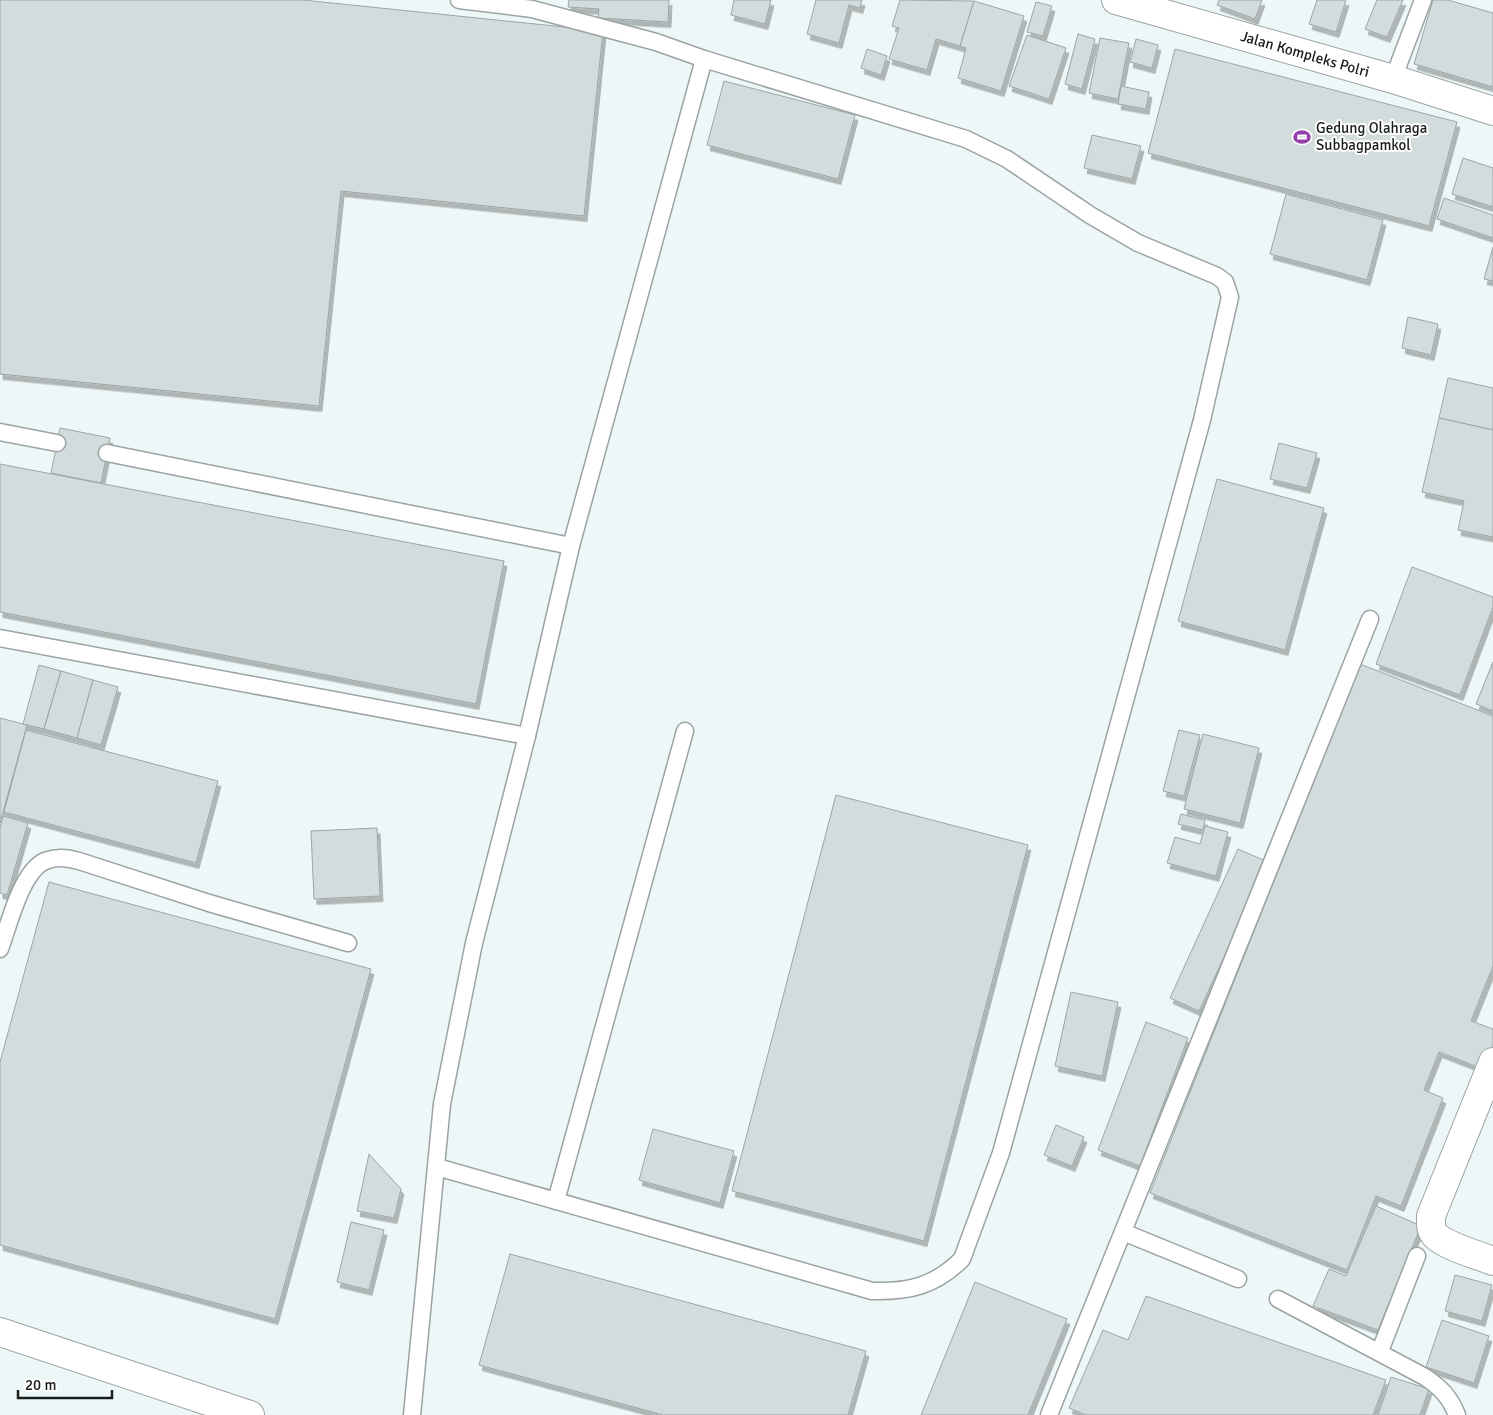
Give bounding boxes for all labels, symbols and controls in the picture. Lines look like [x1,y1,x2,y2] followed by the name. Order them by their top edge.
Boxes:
[1239,27,1371,81] street label: Jalan Kompleks Polri
[1316,119,1427,154] place label: Gedung Olahraga Subbagpamkol
[1292,127,1312,147] sports icon: Gedung Olahraga Subbagpamkol
[18,1368,111,1400] scale bar
[25,1376,56,1394] text: 20 m

